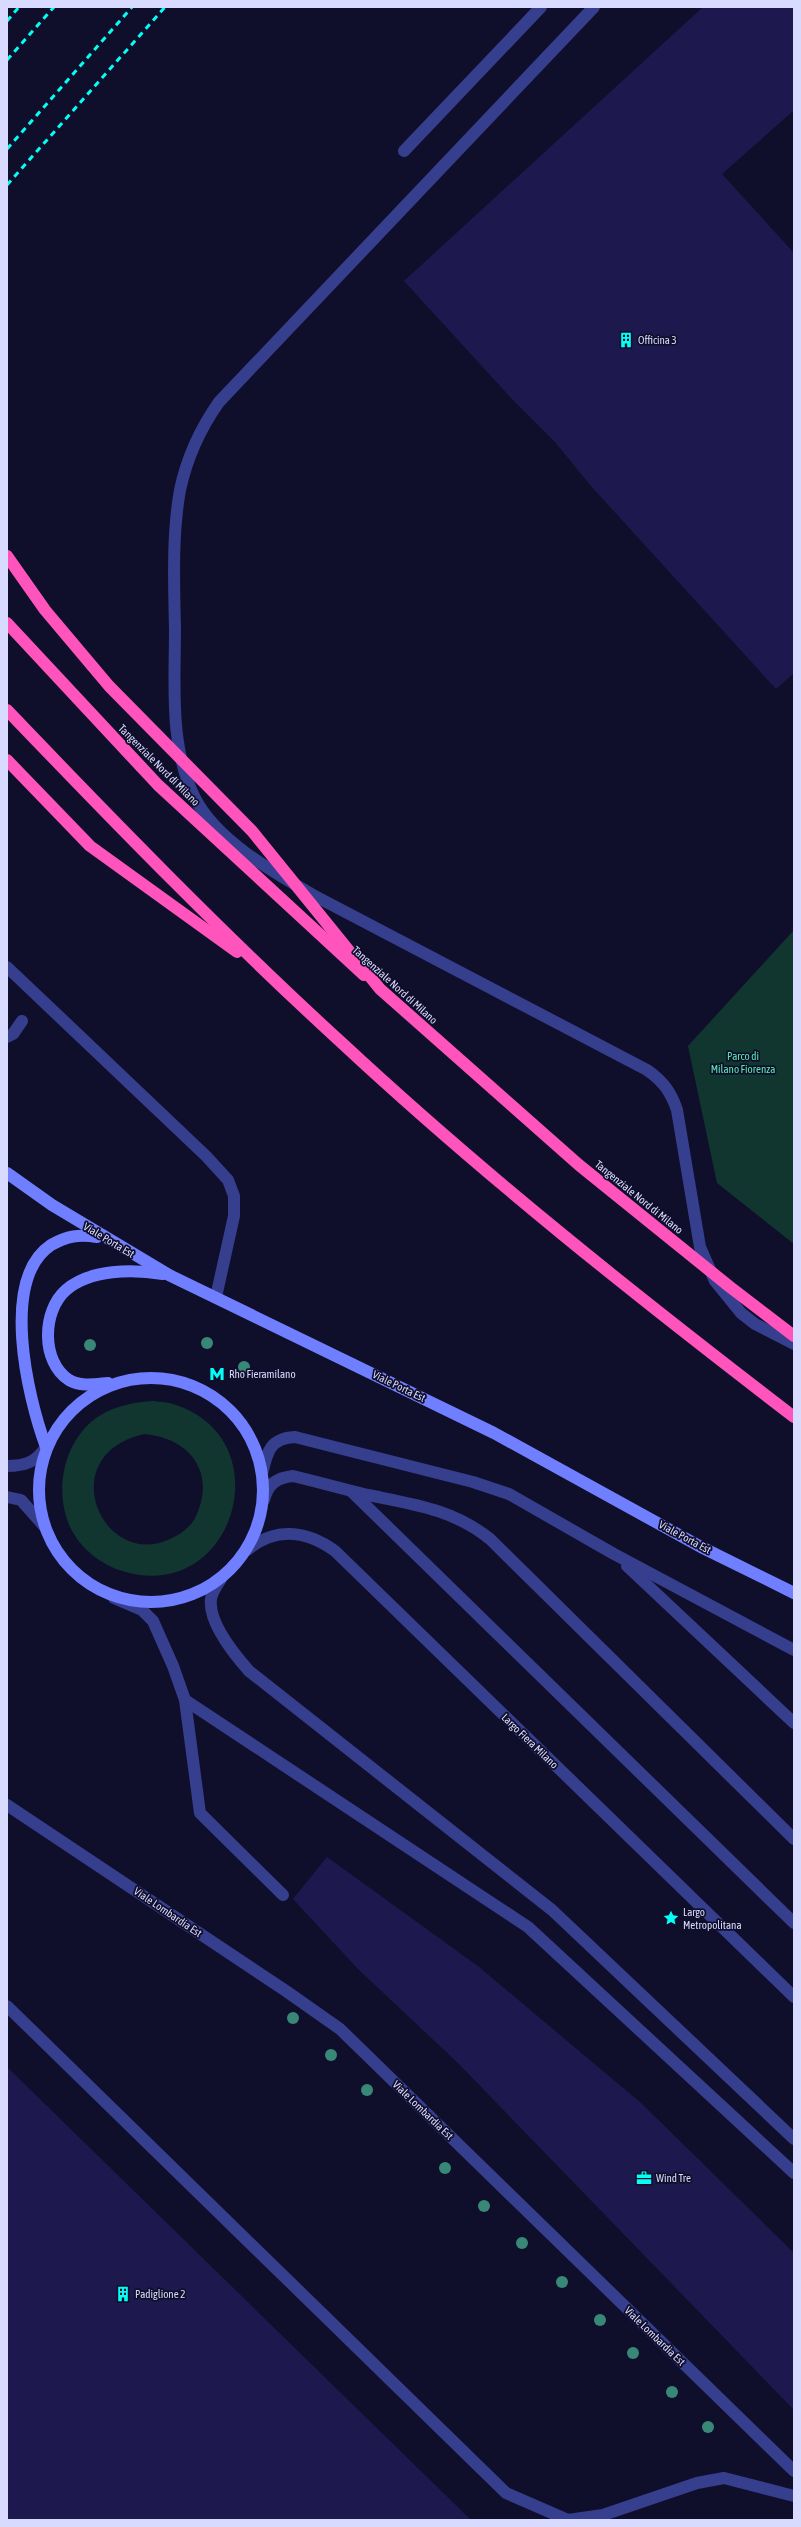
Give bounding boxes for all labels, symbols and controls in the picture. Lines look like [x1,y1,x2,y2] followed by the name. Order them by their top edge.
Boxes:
[617,331,635,349] building icon: Officina 3
[638,334,677,346] place label: Officina 3
[116,722,202,808] street label: Tangenziale Nord di Milano
[350,944,440,1026] street label: Tangenziale Nord di Milano
[711,1050,775,1075] park label: Parco di Milano Fiorenza
[593,1158,685,1236] street label: Tangenziale Nord di Milano
[81,1220,137,1260] street label: Viale Porta Est
[208,1365,226,1383] metro station icon: Rho Fieramilano
[229,1368,296,1380] place label: Rho Fieramilano
[371,1368,427,1404] street label: Viale Porta Est
[657,1518,713,1556] street label: Viale Porta Est
[499,1711,561,1771] street label: Largo Fiera Milano
[132,1885,204,1939] street label: Viale Lombardia Est
[683,1906,742,1931] place label: Largo Metropolitana
[662,1909,680,1927] place icon: Largo Metropolitana
[390,2078,456,2142] street label: Viale Lombardia Est
[635,2169,653,2187] office icon: Wind Tre
[656,2172,691,2184] place label: Wind Tre
[114,2285,132,2303] building icon: Padiglione 2
[135,2288,185,2300] place label: Padiglione 2
[622,2304,688,2368] street label: Viale Lombardia Est

